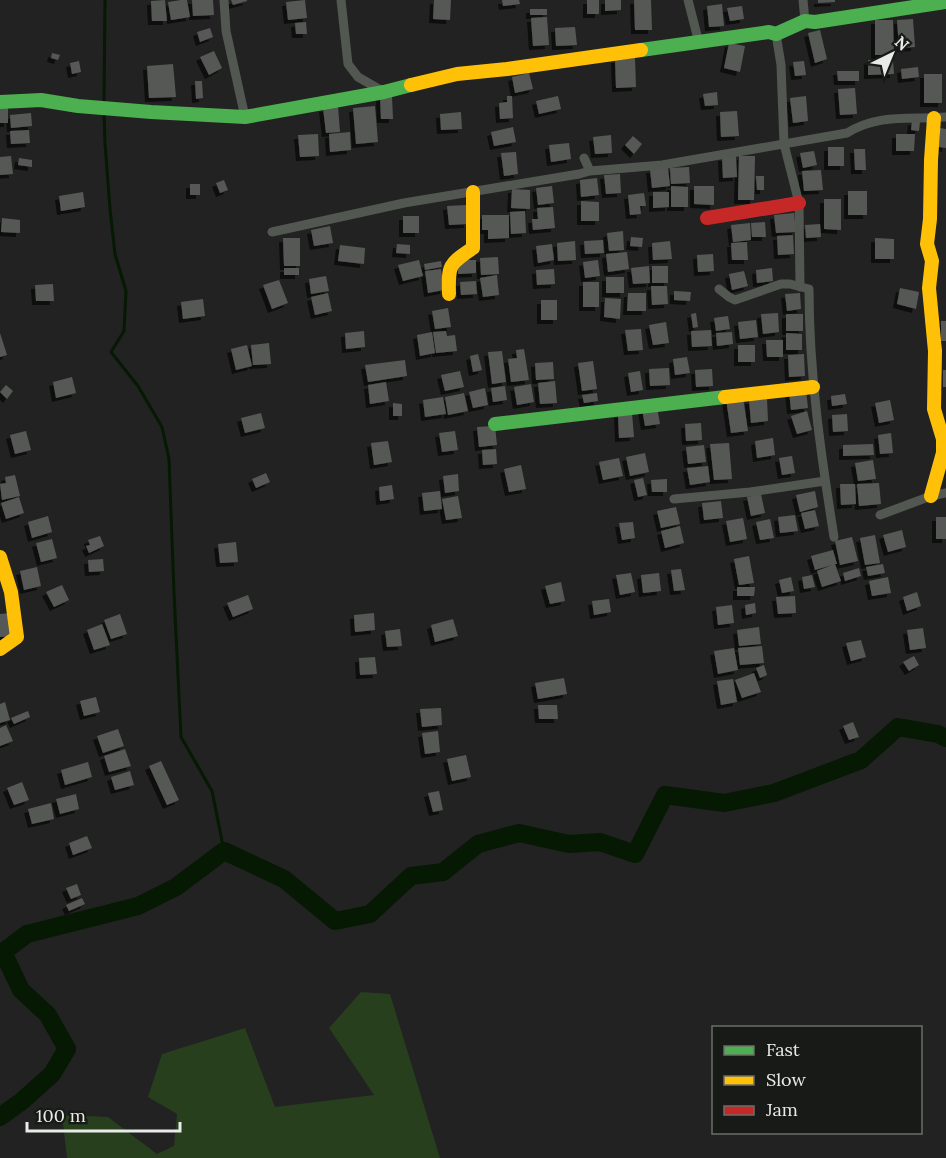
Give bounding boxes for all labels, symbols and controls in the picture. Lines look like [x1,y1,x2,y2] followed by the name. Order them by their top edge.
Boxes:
[862,24,922,84] north arrow
[891,31,914,55] text: N
[712,1026,922,1134] legend
[766,1038,800,1061] text: Fast
[766,1068,806,1091] text: Slow
[27,1095,180,1133] scale bar
[765,1098,798,1121] text: Jam
[36,1104,86,1127] text: 100 m

